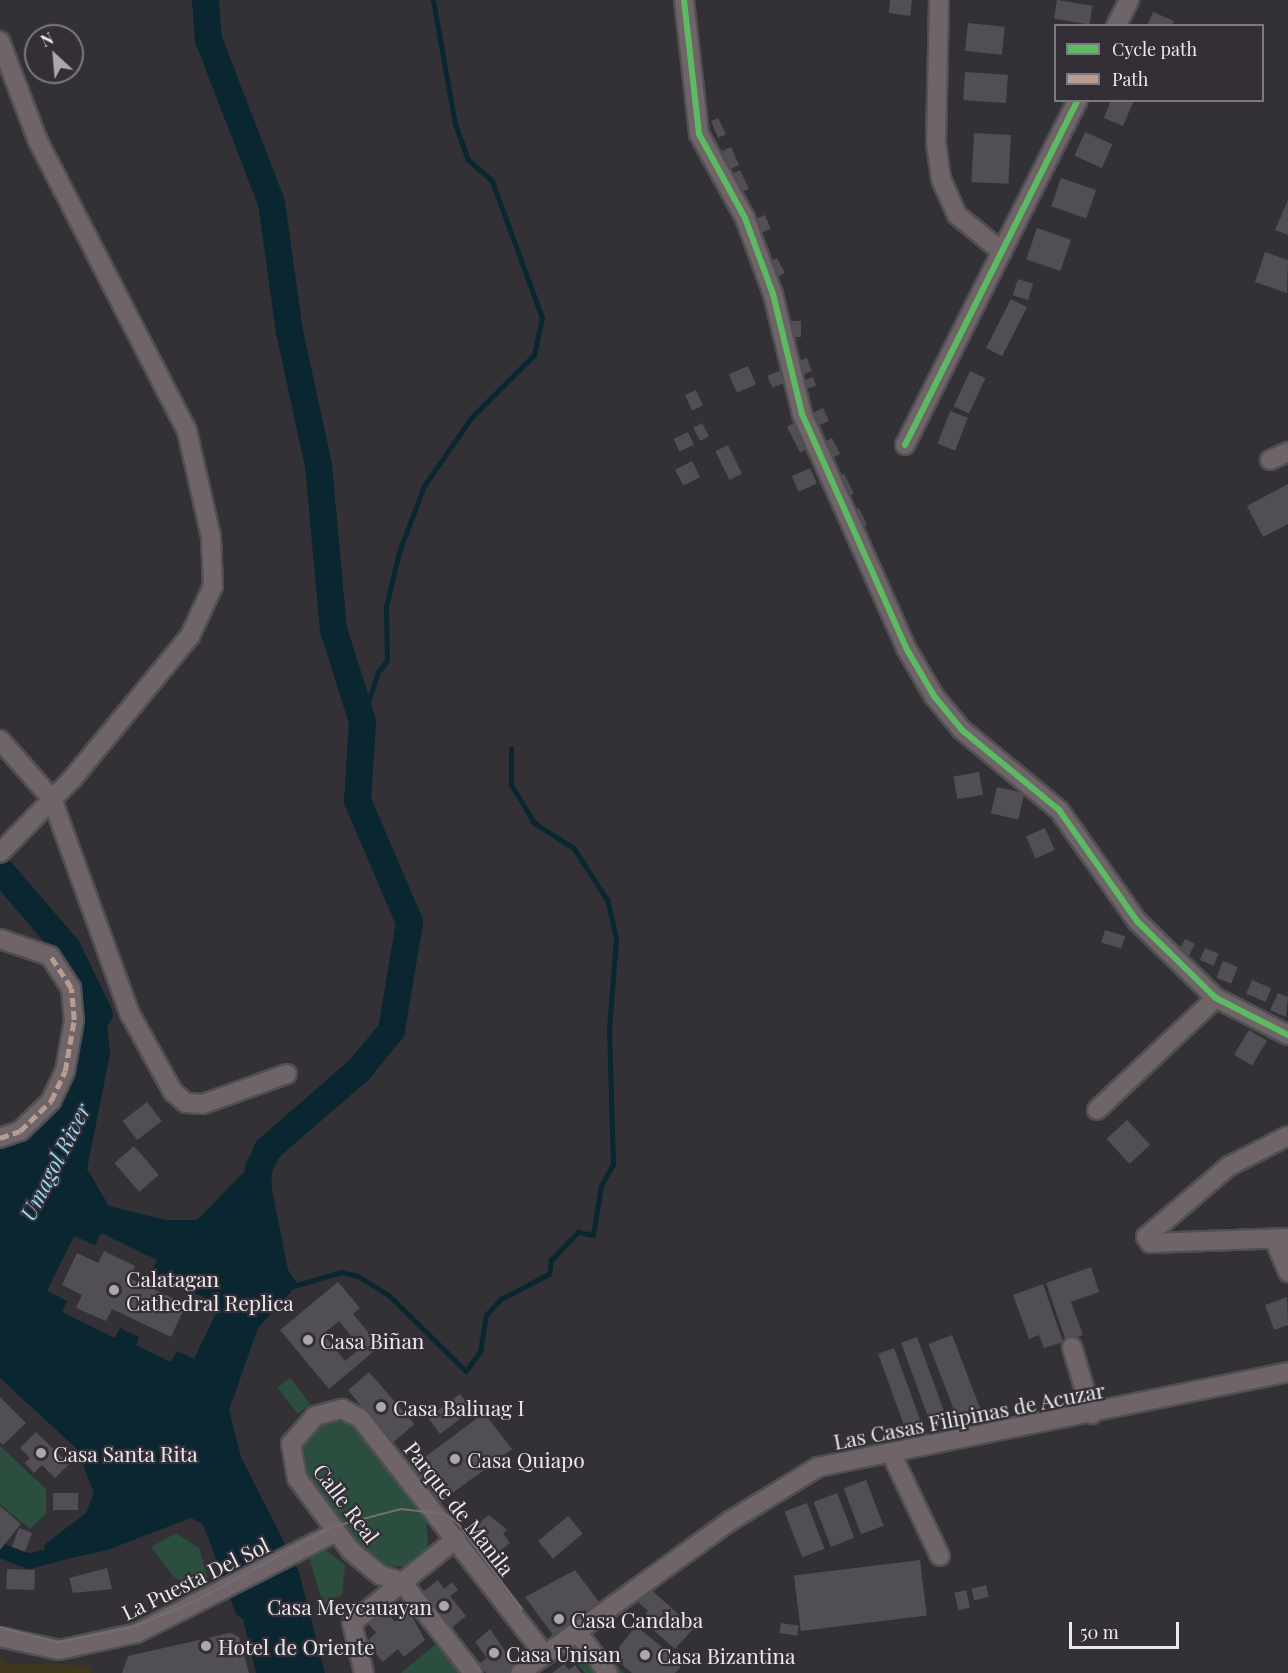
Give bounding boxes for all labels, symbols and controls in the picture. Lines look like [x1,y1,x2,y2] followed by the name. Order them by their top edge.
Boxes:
[24,24,84,84] north arrow
[1054,24,1264,102] legend
[37,27,57,51] text: N
[1112,37,1197,61] text: Cycle path
[1112,67,1148,91] text: Path
[14,1099,96,1225] water label: Umagol River
[126,1265,294,1315] place label: Calatagan Cathedral Replica
[107,1283,121,1297] marker: Calatagan Cathedral Replica
[320,1327,425,1353] place label: Casa Biñan
[301,1333,315,1347] marker: Casa Biñan
[831,1376,1107,1454] street label: Las Casas Filipinas de Acuzar
[393,1394,525,1420] place label: Casa Baliuag I
[374,1400,388,1414] marker: Casa Baliuag I
[400,1436,520,1580] street label: Parque de Manila
[53,1440,198,1466] place label: Casa Santa Rita
[34,1446,48,1460] marker: Casa Santa Rita
[467,1446,585,1472] place label: Casa Quiapo
[448,1452,462,1466] marker: Casa Quiapo
[309,1458,385,1548] street label: Calle Real
[117,1531,273,1625] street label: La Puesta Del Sol
[267,1593,432,1619] place label: Casa Meycauayan
[437,1599,451,1613] marker: Casa Meycauayan
[571,1606,703,1632] place label: Casa Candaba
[1072,1610,1182,1648] scale bar
[552,1612,566,1626] marker: Casa Candaba
[1080,1620,1119,1644] text: 50 m
[218,1633,375,1659] place label: Hotel de Oriente
[199,1639,213,1653] marker: Hotel de Oriente
[506,1640,621,1666] place label: Casa Unisan
[657,1642,796,1668] place label: Casa Bizantina
[487,1646,501,1660] marker: Casa Unisan
[638,1648,652,1662] marker: Casa Bizantina

